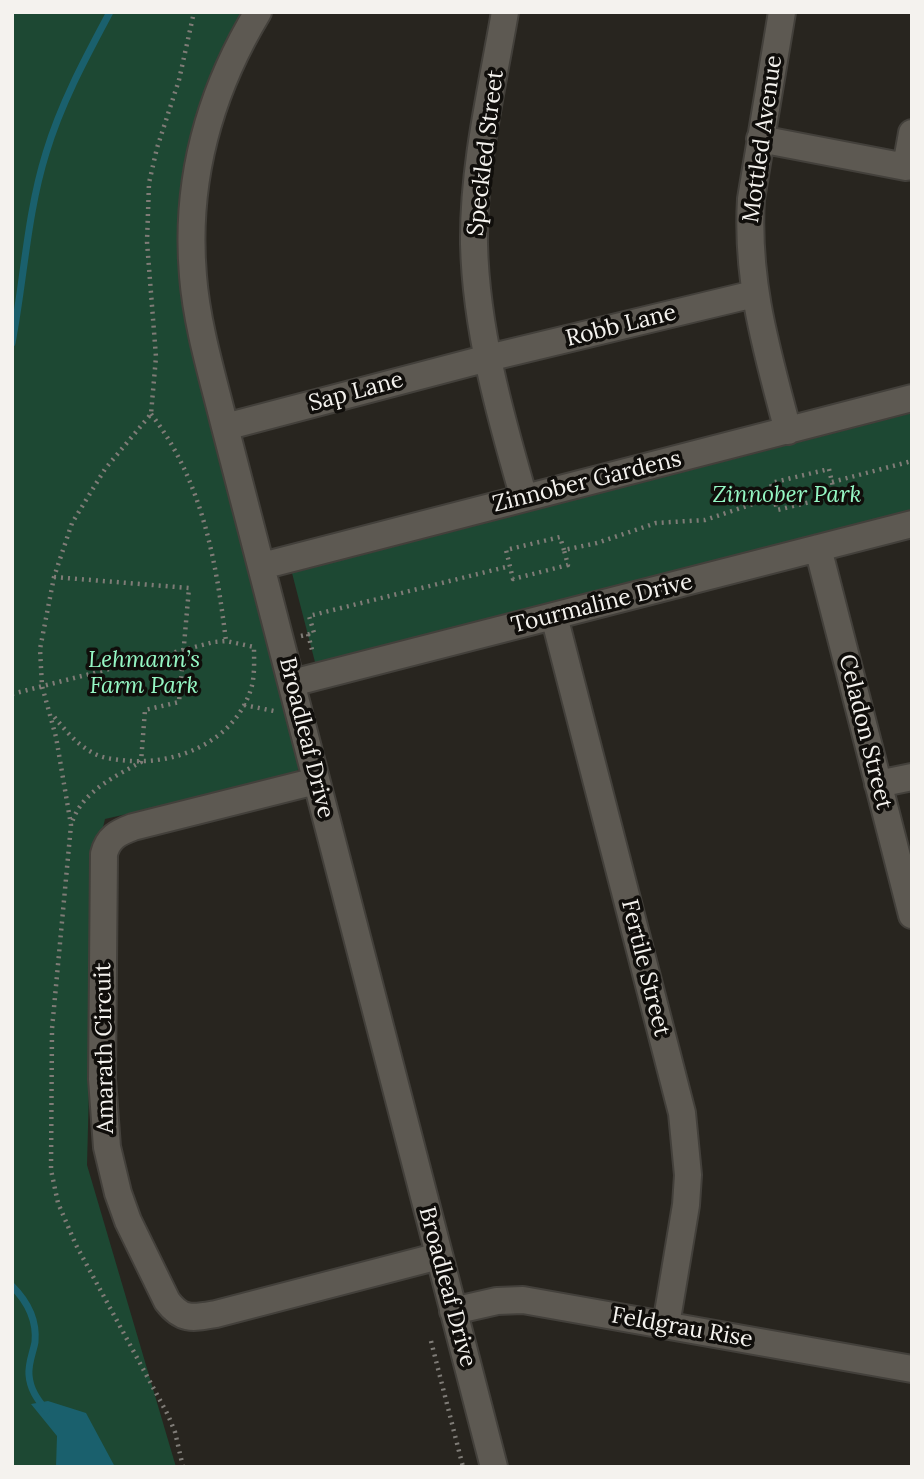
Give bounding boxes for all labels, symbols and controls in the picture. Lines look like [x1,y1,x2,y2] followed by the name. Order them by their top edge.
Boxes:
[738,53,788,225] street label: Mottled Avenue
[462,68,510,238] street label: Speckled Street
[563,299,679,353] street label: Robb Lane
[306,366,406,418] street label: Sap Lane
[490,445,684,519] street label: Zinnober Gardens
[713,481,861,509] park label: Zinnober Park
[508,568,696,640] street label: Tourmaline Drive
[88,646,200,700] park label: Lehmann’s Farm Park
[832,651,898,813] street label: Celadon Street
[273,655,339,821] street label: Broadleaf Drive
[615,897,675,1039] street label: Fertile Street
[90,962,120,1134] street label: Amarath Circuit
[412,1204,482,1370] street label: Broadleaf Drive
[609,1302,755,1354] street label: Feldgrau Rise

